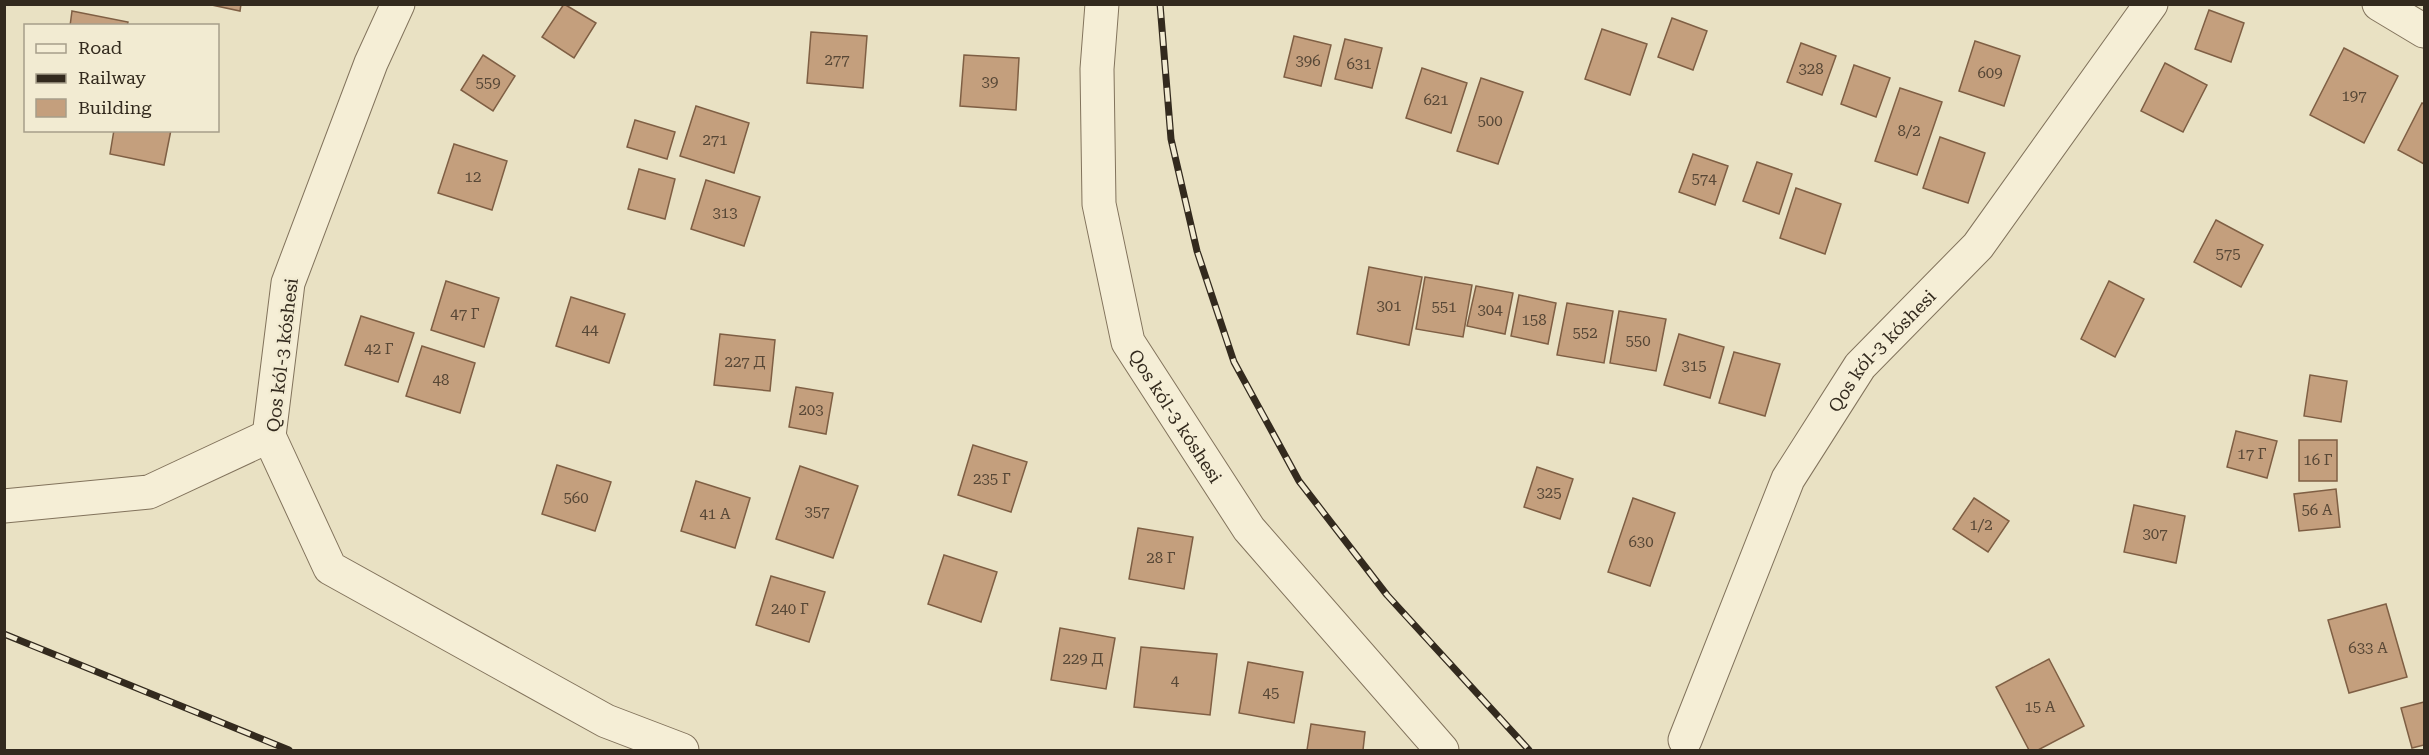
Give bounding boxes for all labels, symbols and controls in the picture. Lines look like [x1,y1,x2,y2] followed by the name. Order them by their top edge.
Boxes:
[24,24,219,132] legend
[78,37,123,58] text: Road
[824,51,850,69] house number: 277
[1295,52,1321,70] house number: 396
[1346,55,1372,73] house number: 631
[1798,60,1824,78] house number: 328
[1977,64,2003,82] house number: 609
[78,67,146,88] text: Railway
[982,73,998,91] house number: 39
[475,74,501,92] house number: 559
[2341,87,2367,105] house number: 197
[1423,91,1449,109] house number: 621
[78,97,152,118] text: Building
[1477,112,1503,130] house number: 500
[1897,122,1921,140] house number: 8/2
[702,131,728,149] house number: 271
[465,168,481,186] house number: 12
[1691,170,1717,188] house number: 574
[712,204,738,222] house number: 313
[2215,245,2241,263] house number: 575
[262,277,302,433] street label: Qos kól-3 kóshesi
[1823,285,1940,416] street label: Qos kól-3 kóshesi
[1376,297,1402,315] house number: 301
[1431,298,1457,316] house number: 551
[1477,301,1503,319] house number: 304
[450,305,480,323] house number: 47 Г
[1521,311,1547,329] house number: 158
[582,321,599,339] house number: 44
[1572,324,1598,342] house number: 552
[1625,332,1651,350] house number: 550
[364,340,394,358] house number: 42 Г
[1125,345,1227,487] street label: Qos kól-3 kóshesi
[725,353,766,371] house number: 227 Д
[1681,357,1707,375] house number: 315
[433,371,449,389] house number: 48
[798,401,824,419] house number: 203
[2237,445,2267,463] house number: 17 Г
[2303,451,2333,469] house number: 16 Г
[973,470,1011,488] house number: 235 Г
[1536,484,1562,502] house number: 325
[563,489,589,507] house number: 560
[2301,501,2333,519] house number: 56 А
[804,503,830,521] house number: 357
[699,505,731,523] house number: 41 А
[1969,516,1993,534] house number: 1/2
[2142,525,2168,543] house number: 307
[1628,533,1654,551] house number: 630
[1146,549,1176,567] house number: 28 Г
[771,600,809,618] house number: 240 Г
[2348,639,2388,657] house number: 633 А
[1063,650,1104,668] house number: 229 Д
[1171,672,1180,690] house number: 4
[1263,684,1279,702] house number: 45
[2024,698,2056,716] house number: 15 А

